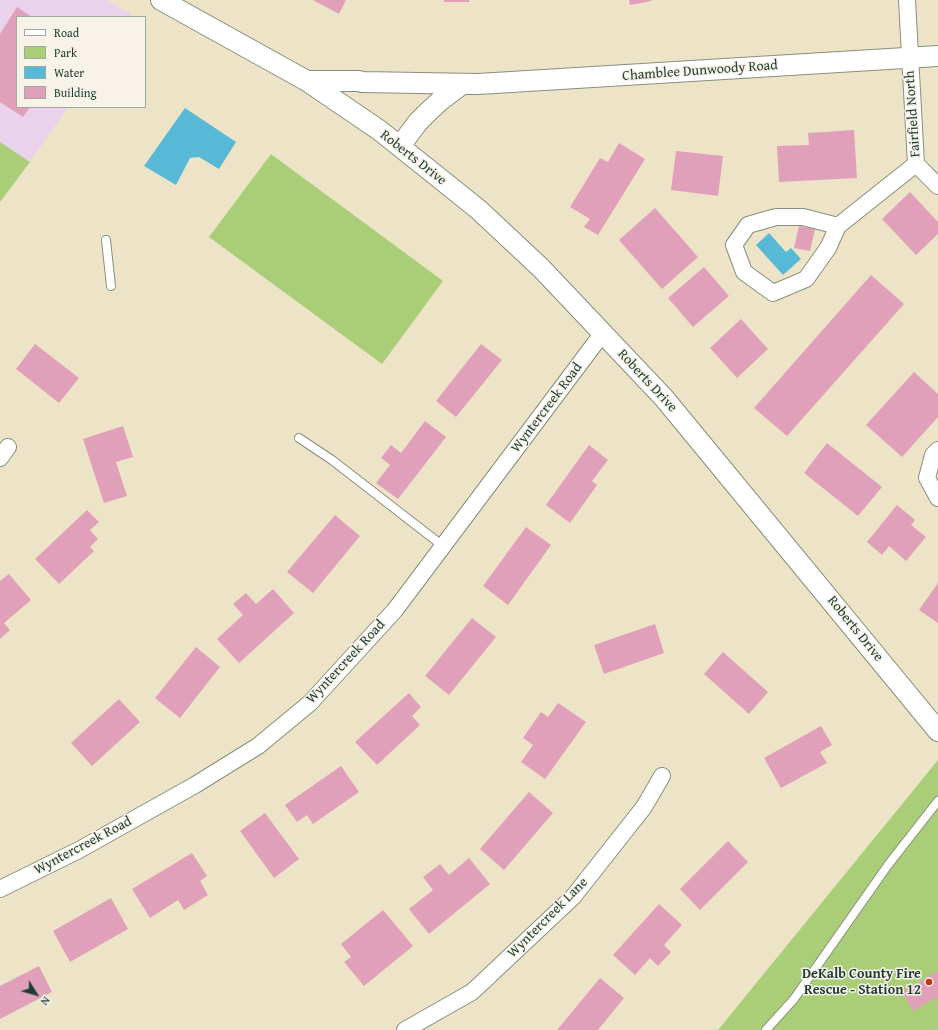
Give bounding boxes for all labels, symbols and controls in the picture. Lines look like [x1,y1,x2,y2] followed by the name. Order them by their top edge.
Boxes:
[16,16,146,108] legend
[54,24,79,41] text: Road
[54,44,77,61] text: Park
[622,57,778,85] street label: Chamblee Dunwoody Road
[54,64,84,81] text: Water
[902,70,924,158] street label: Fairfield North
[54,84,97,101] text: Building
[376,127,450,189] street label: Roberts Drive
[614,346,680,416] street label: Roberts Drive
[508,360,586,456] street label: Wyntercreek Road
[823,593,887,665] street label: Roberts Drive
[303,617,389,707] street label: Wyntercreek Road
[31,813,135,879] street label: Wyntercreek Road
[504,874,592,962] street label: Wyntercreek Lane
[802,966,921,998] place label: DeKalb County Fire Rescue - Station 12
[16,974,56,1014] north arrow
[924,977,934,987] marker: DeKalb County Fire Rescue - Station 12
[37,993,54,1009] text: N

